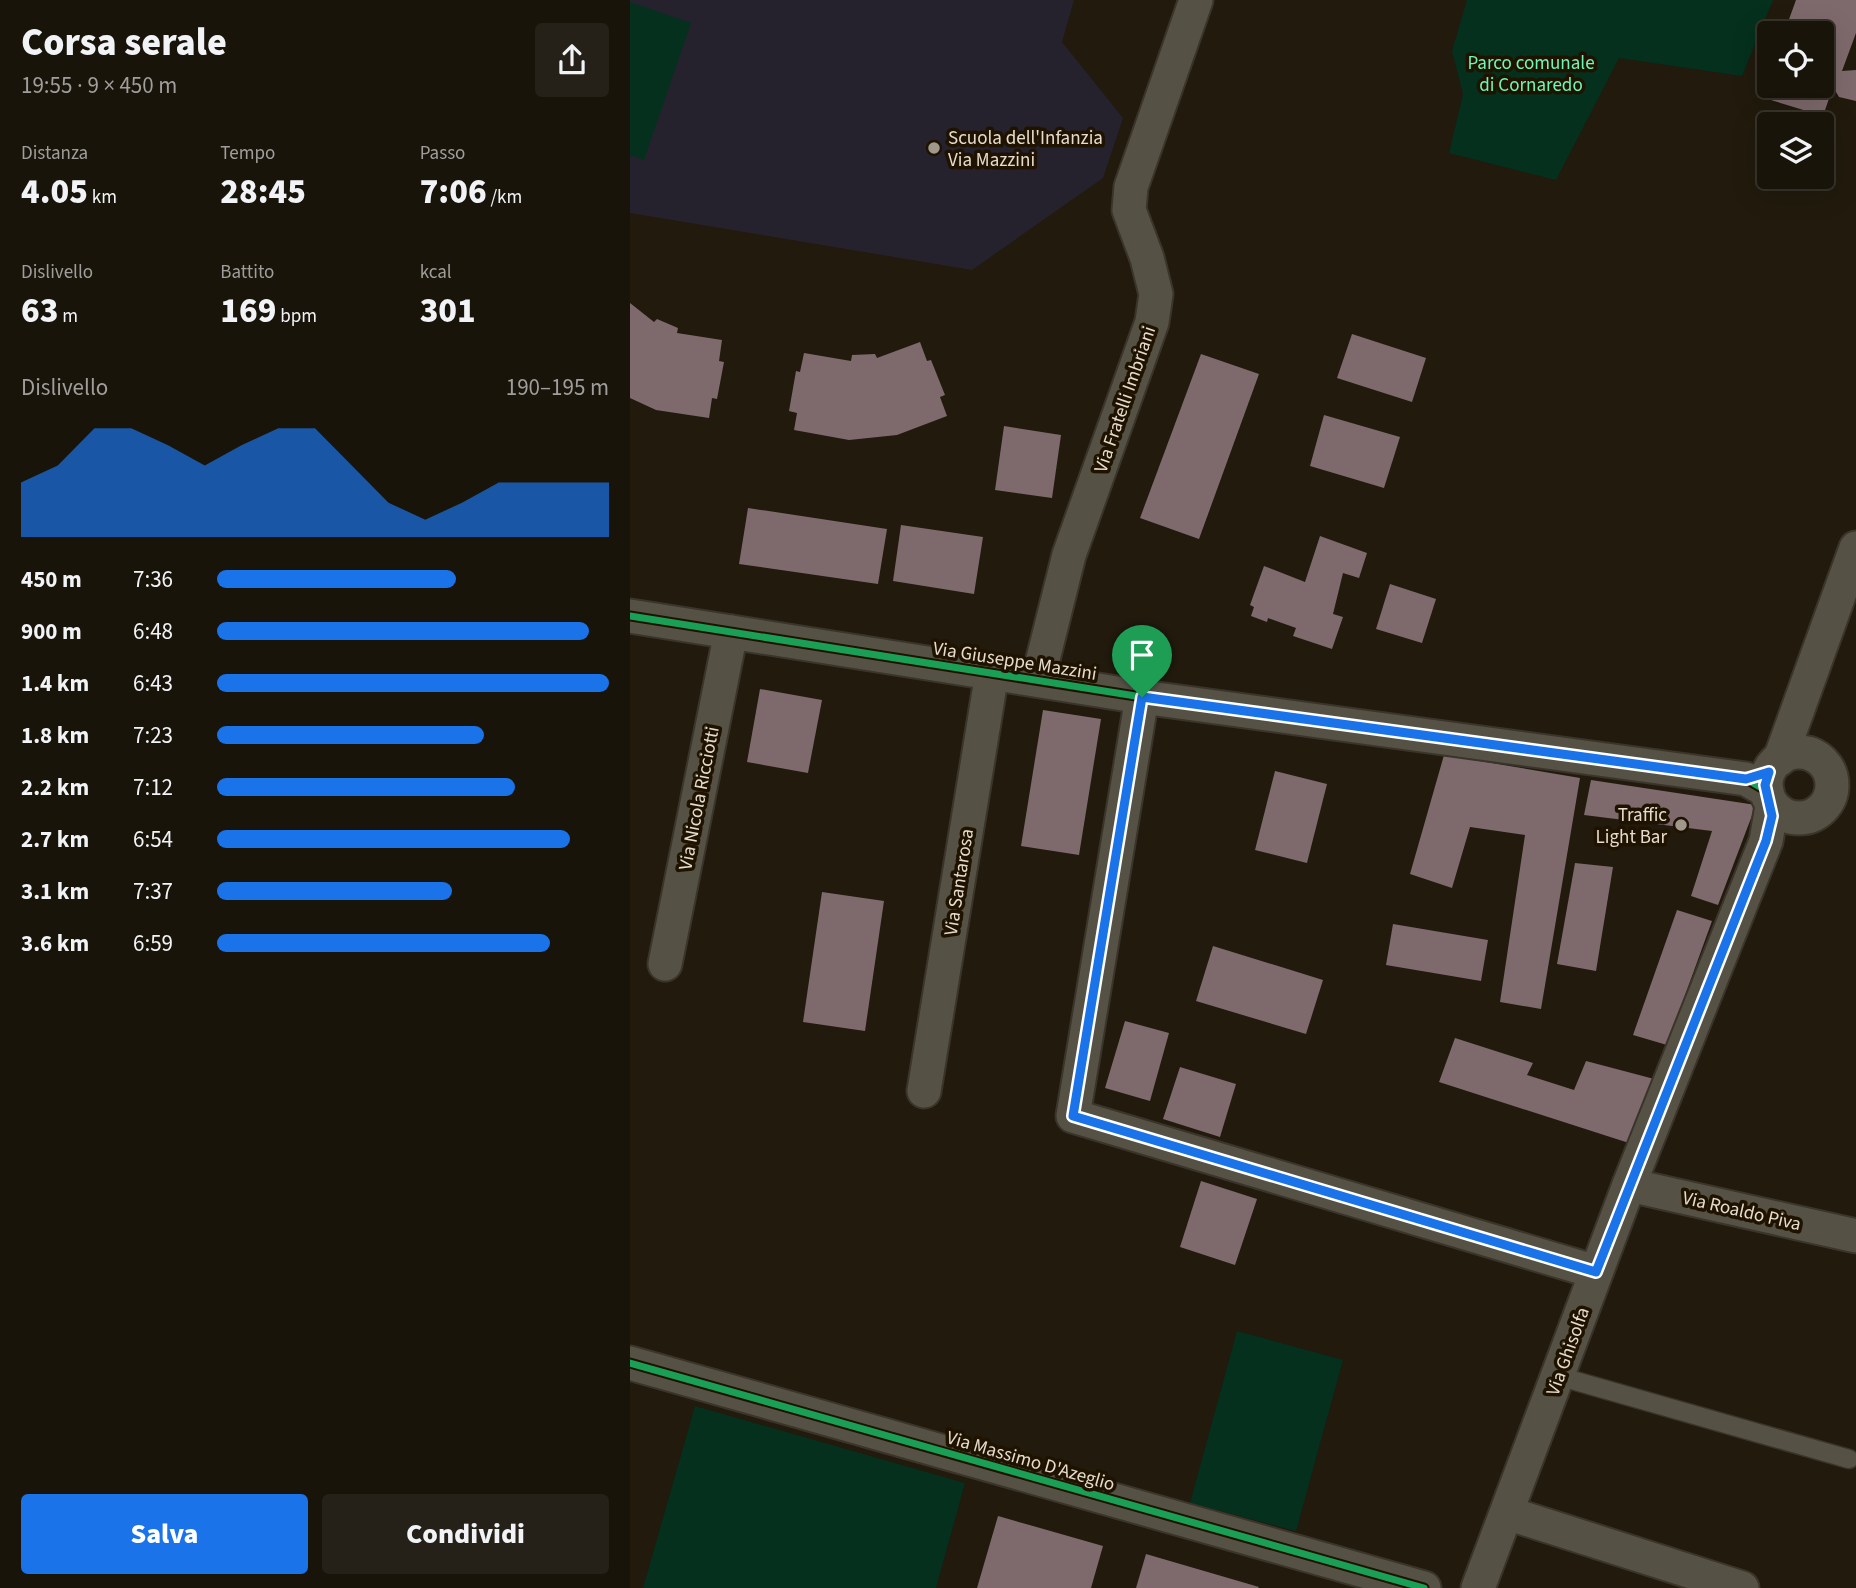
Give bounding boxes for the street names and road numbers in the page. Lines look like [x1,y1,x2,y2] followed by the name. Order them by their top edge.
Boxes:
[1088,323,1163,476] street label: Via Fratelli Imbriani
[931,635,1099,688] street label: Via Giuseppe Mazzini
[672,724,727,872] street label: Via Nicola Ricciotti
[938,827,981,938] street label: Via Santarosa
[1680,1185,1804,1238] street label: Via Roaldo Piva
[1540,1303,1597,1400] street label: Via Ghisolfa
[943,1425,1118,1498] street label: Via Massimo D'Azeglio

